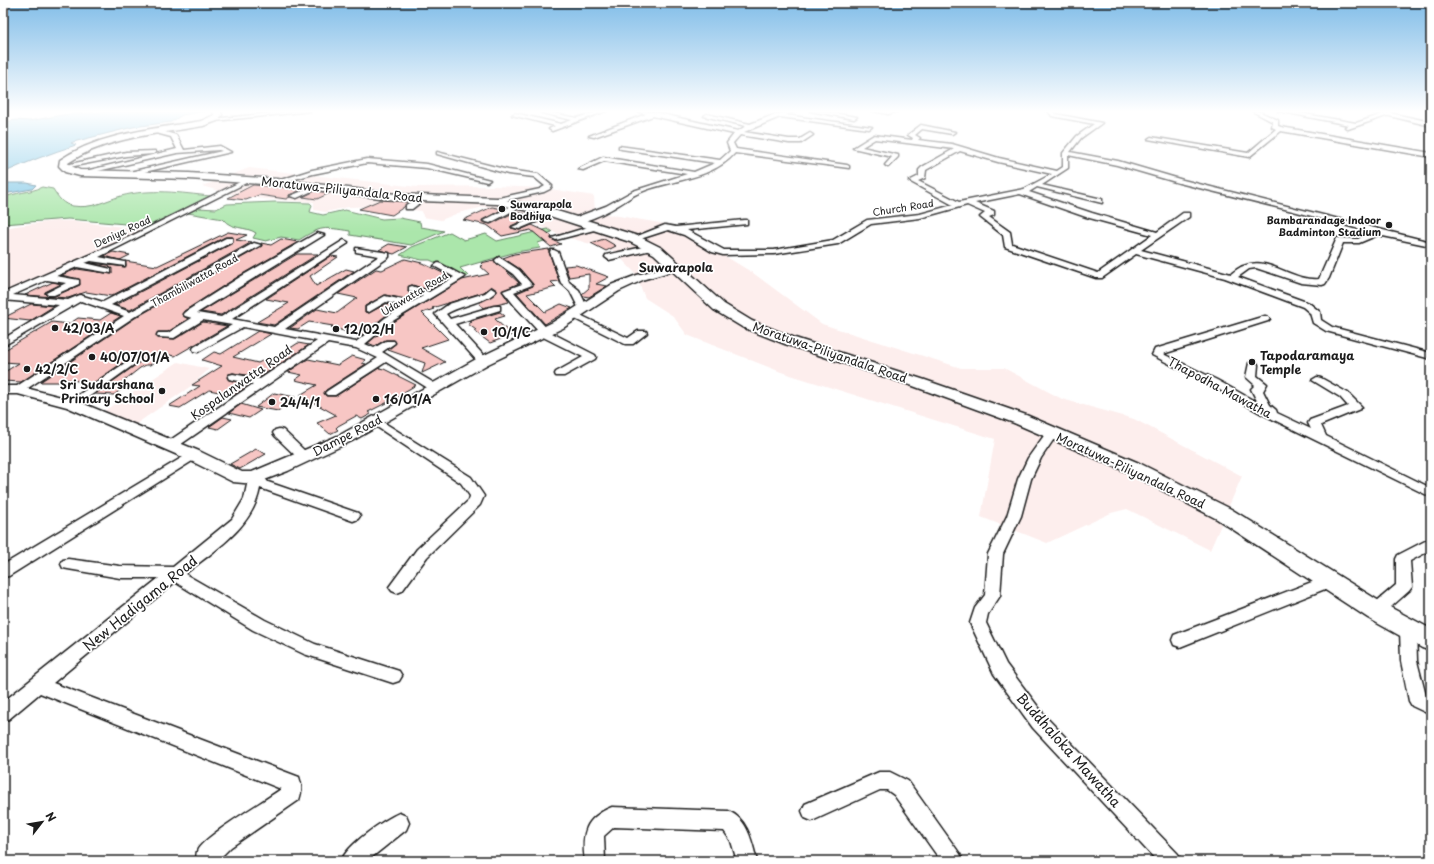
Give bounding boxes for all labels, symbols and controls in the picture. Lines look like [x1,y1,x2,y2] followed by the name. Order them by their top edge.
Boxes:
[260,172,424,206] street label: Moratuwa-Piliyandala Road
[871,195,935,219] street label: Church Road
[510,196,572,223] place label: Suwarapola Bodhiya
[497,204,507,214] marker: Suwarapola Bodhiya
[91,211,153,252] street label: Deniya Road
[1266,212,1381,239] place label: Bambarandage Indoor Badminton Stadium
[1384,220,1394,230] marker: Bambarandage Indoor Badminton Stadium
[148,250,240,310] street label: Thambiliwatta Road
[639,258,713,276] district label: Suwarapola
[378,267,450,319] street label: Udawatta Road
[750,317,910,387] street label: Moratuwa-Piliyandala Road
[63,319,115,337] place label: 42/03/A
[344,320,394,338] place label: 12/02/H
[50,323,60,333] marker: 42/03/A
[492,323,531,341] place label: 10/1/C
[331,324,341,334] marker: 12/02/H
[479,327,489,337] marker: 10/1/C
[187,340,295,424] street label: Kospalanwatta Road
[1260,346,1354,378] place label: Tapodaramaya Temple
[100,348,170,366] place label: 40/07/01/A
[87,352,97,362] marker: 40/07/01/A
[1165,352,1276,422] street label: Thapodha Mawatha
[1247,357,1257,367] marker: Tapodaramaya Temple
[35,360,78,378] place label: 42/2/C
[22,364,32,374] marker: 42/2/C
[60,375,155,407] place label: Sri Sudarshana Primary School
[157,386,167,396] marker: Sri Sudarshana Primary School
[384,390,432,408] place label: 16/01/A
[280,393,320,411] place label: 24/4/1
[371,394,381,404] marker: 16/01/A
[267,397,277,407] marker: 24/4/1
[309,410,385,460] street label: Dampe Road
[1054,428,1208,512] street label: Moratuwa-Piliyandala Road
[78,550,202,656] street label: New Hadigama Road
[1012,688,1126,812] street label: Buddhaloka Mawatha
[22,802,62,842] north arrow
[41,808,61,825] text: N

